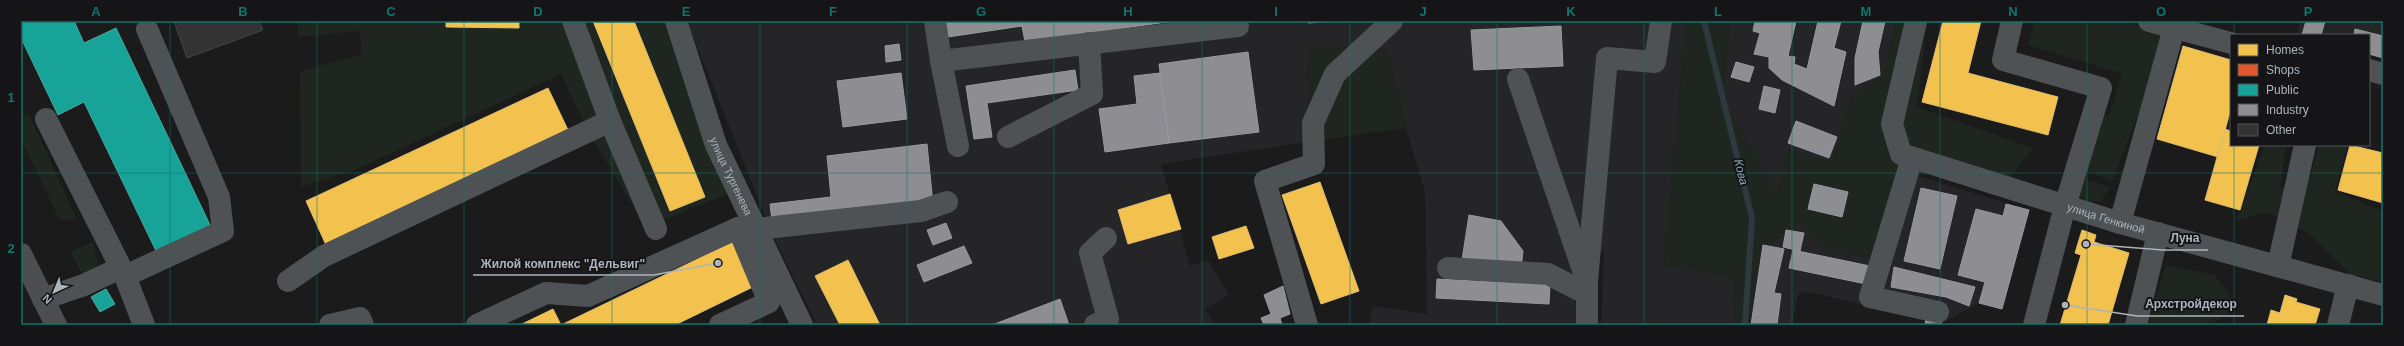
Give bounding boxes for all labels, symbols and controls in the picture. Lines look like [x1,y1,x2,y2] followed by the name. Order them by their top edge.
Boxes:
[91,4,101,19] text: A
[238,4,248,19] text: B
[386,4,396,19] text: C
[533,4,543,19] text: D
[682,4,691,19] text: E
[829,4,837,19] text: F
[976,4,986,19] text: G
[1123,4,1133,19] text: H
[1274,4,1278,19] text: I
[1419,4,1427,19] text: J
[1566,4,1576,19] text: K
[1714,4,1722,19] text: L
[1861,4,1871,19] text: M
[2008,4,2018,19] text: N
[2156,4,2166,19] text: O
[2304,4,2313,19] text: P
[2230,34,2370,146] legend
[2266,43,2304,57] text: Homes
[2266,63,2300,77] text: Shops
[2266,83,2299,97] text: Public
[7,90,15,105] text: 1
[2266,103,2309,117] text: Industry
[2266,123,2296,137] text: Other
[708,136,755,218] street label: улица Тургенева
[1731,157,1751,187] water label: Кова
[2066,201,2146,235] street label: улица Генкиной
[2163,226,2208,250] callout: Луна
[2170,231,2200,245] text: Луна
[7,241,15,256] text: 2
[473,251,654,275] callout: Жилой комплекс "Дельвиг"
[480,257,645,271] text: Жилой комплекс "Дельвиг"
[34,272,74,312] north arrow
[40,292,54,306] text: N
[2137,292,2244,316] callout: Архстройдекор
[2145,297,2237,311] text: Архстройдекор

